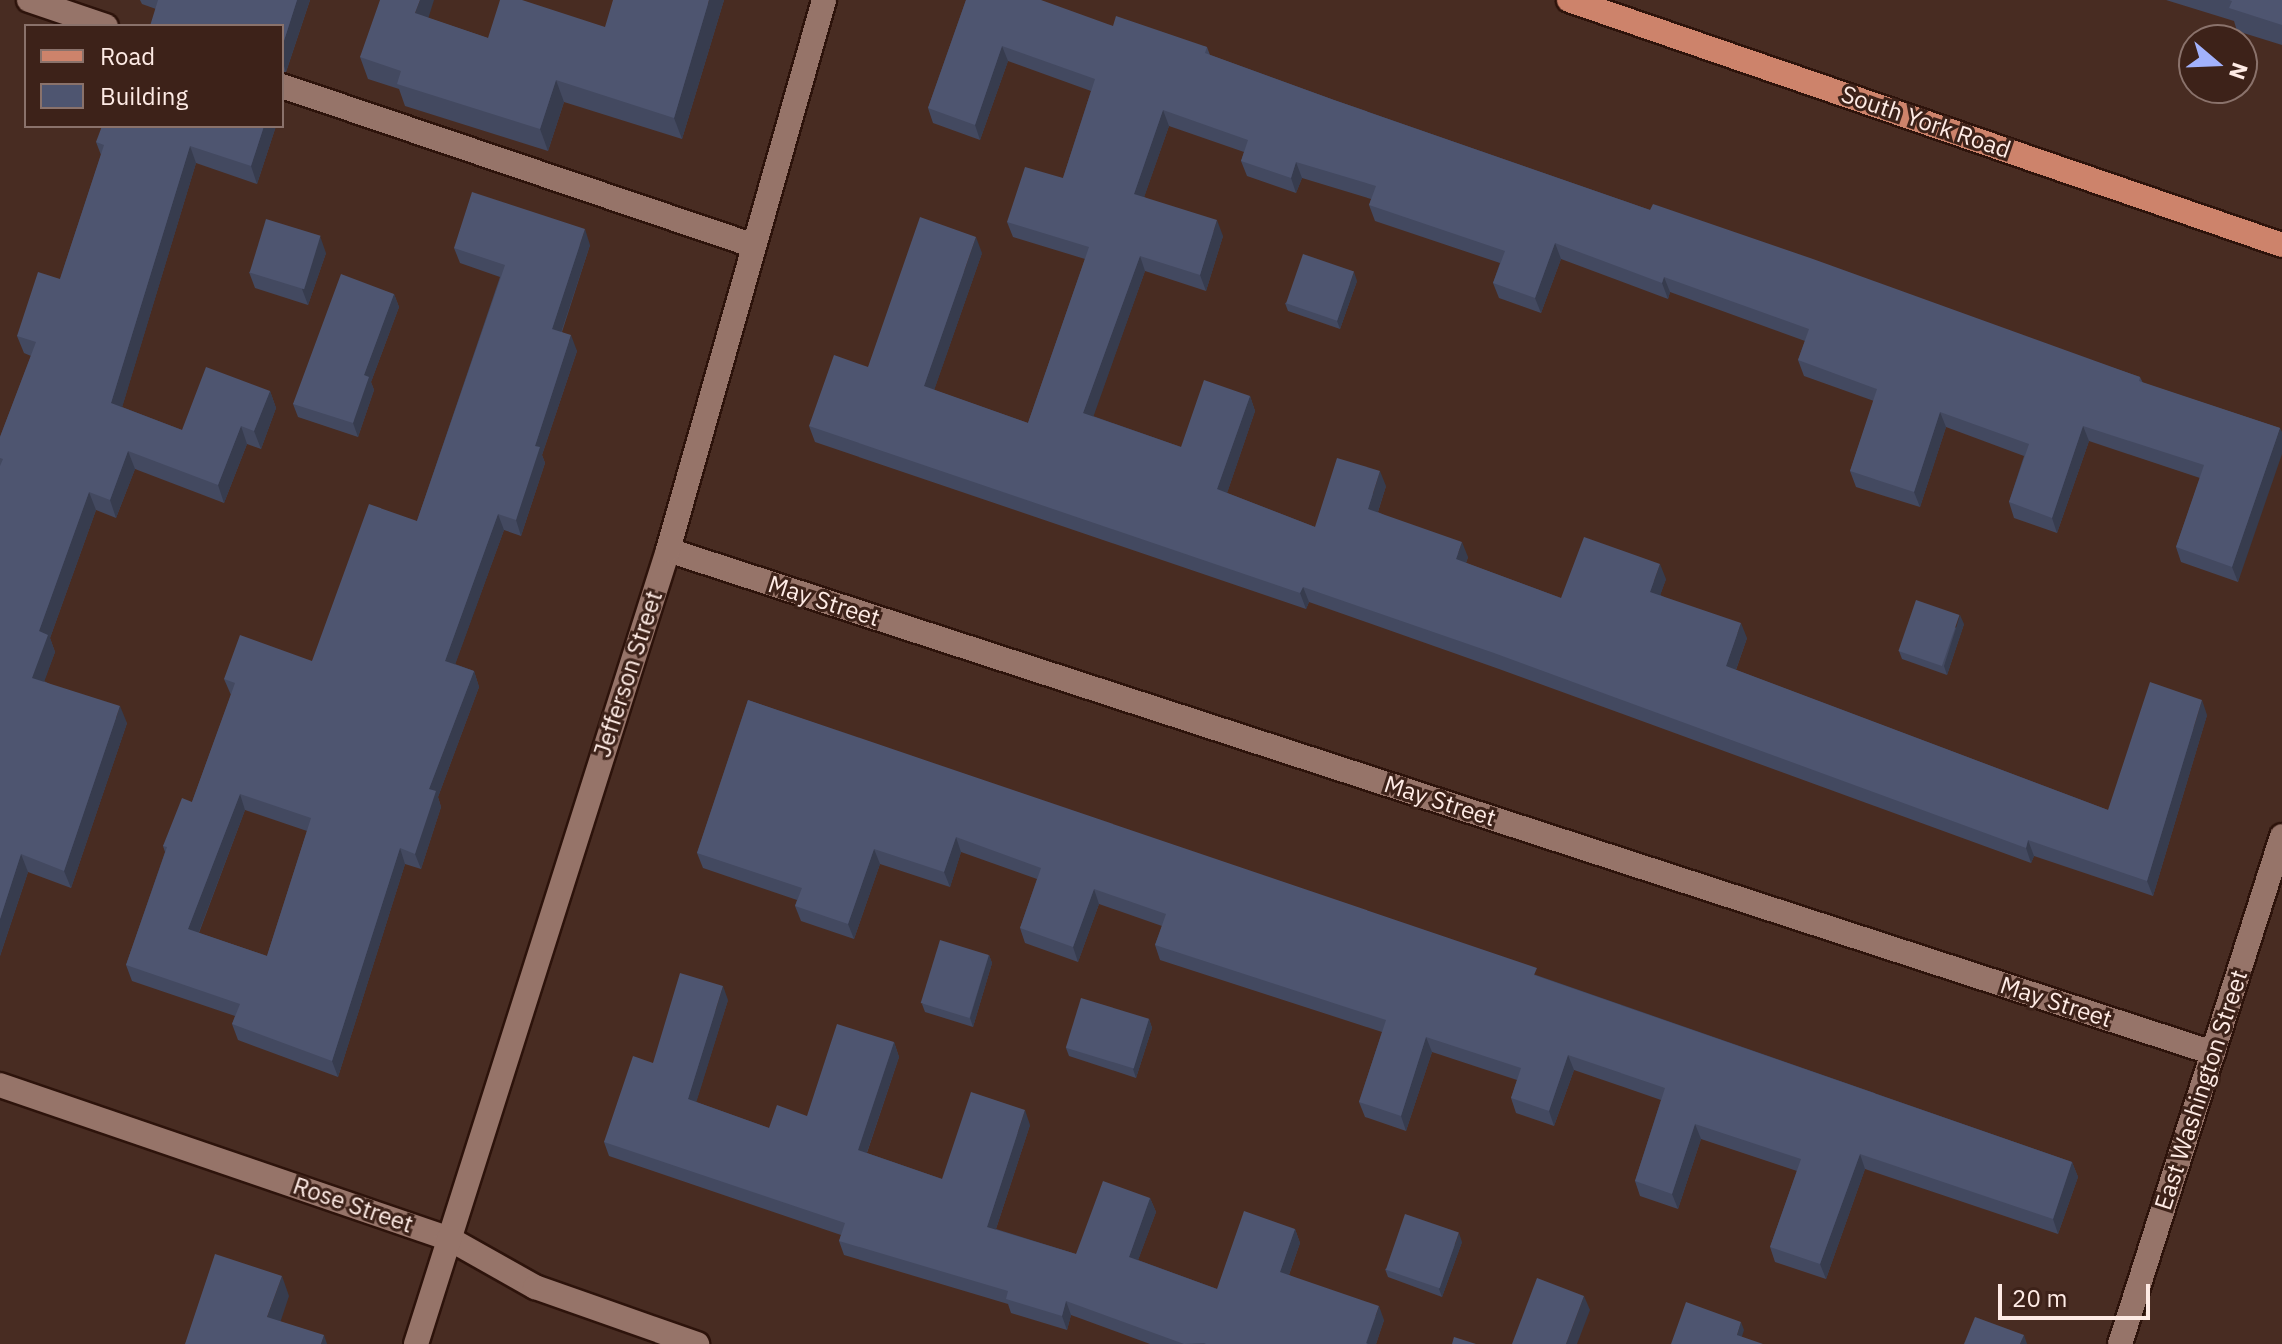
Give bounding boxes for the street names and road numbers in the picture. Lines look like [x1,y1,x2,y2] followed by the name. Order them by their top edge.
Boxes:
[1837,79,2015,165] street label: South York Road
[765,569,883,633] street label: May Street
[588,587,668,761] street label: Jefferson Street
[1381,769,1499,833] street label: May Street
[2149,966,2253,1214] street label: East Washington Street
[1997,970,2115,1034] street label: May Street
[289,1171,417,1239] street label: Rose Street

